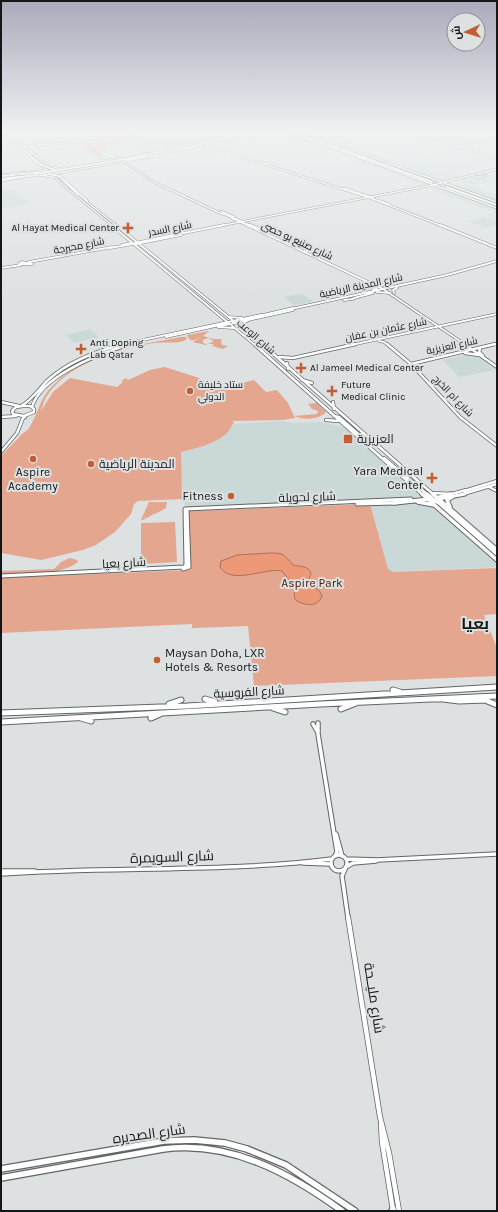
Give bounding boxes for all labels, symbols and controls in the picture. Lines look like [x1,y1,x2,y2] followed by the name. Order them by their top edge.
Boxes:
[446,12,486,52] north arrow
[450,25,463,40] text: ش
[146,219,193,239] street label: شارع السدر
[260,219,334,263] street label: شارع صنيع بو حصى
[11,222,119,234] place label: Al Hayat Medical Center
[122,222,134,234] marker: Al Hayat Medical Center
[53,235,105,257] street label: شارع محيرجة
[318,271,404,301] street label: شارع المدينة الرياضية
[344,315,428,345] street label: شارع عثمان بن عفان
[234,317,278,357] street label: شارع الوعب
[425,335,479,357] street label: شارع العزيزية
[90,337,144,361] place label: Anti Doping Lab Qatar
[75,343,87,355] marker: Anti Doping Lab Qatar
[295,362,307,374] marker: Al Jameel Medical Center
[310,362,424,374] place label: Al Jameel Medical Center
[429,373,476,420] street label: شارع ام الخرج
[198,379,243,404] place label: ستاد خليفة الدولي
[341,379,405,403] place label: Future Medical Clinic
[326,385,338,397] marker: Future Medical Clinic
[185,386,195,396] marker: ستاد خليفة الدولي
[357,432,394,446] place label: العزيزية
[342,433,354,445] marker: العزيزية
[28,454,38,464] marker: Aspire Academy
[99,457,175,471] place label: المدينة الرياضية
[86,459,96,469] marker: المدينة الرياضية
[354,464,424,492] place label: Yara Medical Center
[8,465,58,493] place label: Aspire Academy
[426,472,438,484] marker: Yara Medical Center
[183,489,223,503] place label: Fitness
[278,489,336,506] street label: شارع لحويلة
[226,491,236,501] marker: Fitness
[102,555,146,572] street label: شارع بعيا
[281,576,343,590] park label: Aspire Park
[461,614,489,633] district label: بعيا
[165,646,265,674] place label: Maysan Doha, LXR Hotels & Resorts
[152,655,162,665] marker: Maysan Doha, LXR Hotels & Resorts
[213,683,285,702] street label: شارع الفروسية
[130,847,214,867] street label: شارع السويمرة
[360,961,388,1035] street label: شارع مليــحة
[111,1120,187,1148] street label: شارع الصديره

